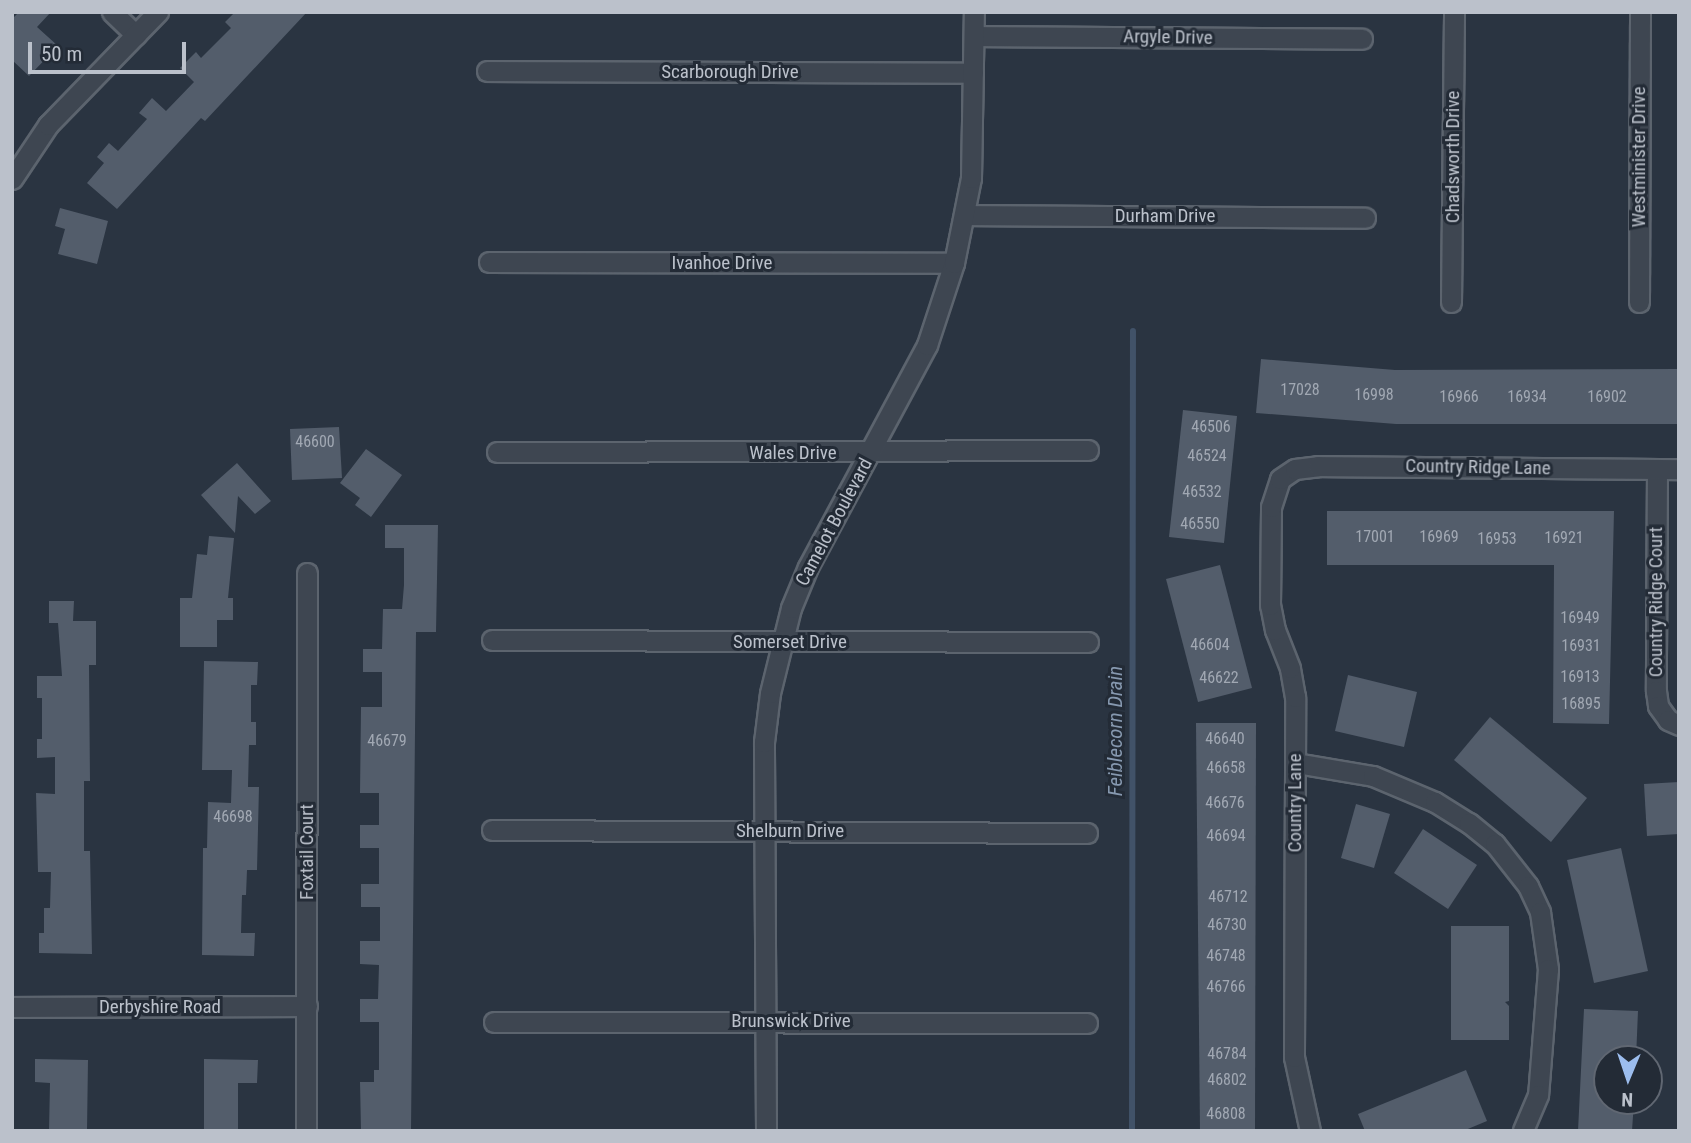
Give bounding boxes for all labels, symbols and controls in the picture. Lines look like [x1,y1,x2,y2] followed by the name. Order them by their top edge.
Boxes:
[1123,25,1213,49] street label: Argyle Drive
[32,28,189,72] scale bar
[41,42,82,66] text: 50 m
[661,61,799,83] street label: Scarborough Drive
[1628,87,1650,227] street label: Westminister Drive
[1442,91,1464,223] street label: Chadsworth Drive
[1115,205,1215,227] street label: Durham Drive
[672,252,772,274] street label: Ivanhoe Drive
[1280,380,1320,400] house number: 17028
[1354,385,1394,405] house number: 16998
[1439,387,1479,407] house number: 16966
[1507,387,1547,407] house number: 16934
[1587,387,1627,407] house number: 16902
[1191,417,1231,437] house number: 46506
[295,432,335,452] house number: 46600
[749,442,837,464] street label: Wales Drive
[1187,446,1227,466] house number: 46524
[791,454,877,590] street label: Camelot Boulevard
[1405,454,1551,480] street label: Country Ridge Lane
[1182,482,1222,502] house number: 46532
[1180,514,1220,534] house number: 46550
[1355,527,1395,547] house number: 17001
[1419,527,1459,547] house number: 16969
[1645,527,1667,677] street label: Country Ridge Court
[1544,528,1584,548] house number: 16921
[1477,529,1517,549] house number: 16953
[1560,608,1600,628] house number: 16949
[733,631,847,653] street label: Somerset Drive
[1190,635,1230,655] house number: 46604
[1561,636,1601,656] house number: 16931
[1102,666,1128,796] water label: Feiblecorn Drain
[1560,667,1600,687] house number: 16913
[1199,668,1239,688] house number: 46622
[1561,694,1601,714] house number: 16895
[1205,729,1245,749] house number: 46640
[367,731,407,751] house number: 46679
[1284,754,1306,852] street label: Country Lane
[1206,758,1246,778] house number: 46658
[1205,793,1245,813] house number: 46676
[296,804,318,900] street label: Foxtail Court
[213,807,253,827] house number: 46698
[736,820,844,842] street label: Shelburn Drive
[1206,826,1246,846] house number: 46694
[1208,887,1248,907] house number: 46712
[1207,915,1247,935] house number: 46730
[1206,946,1246,966] house number: 46748
[1206,977,1246,997] house number: 46766
[99,996,221,1018] street label: Derbyshire Road
[731,1010,851,1032] street label: Brunswick Drive
[1207,1044,1247,1064] house number: 46784
[1593,1045,1663,1115] north arrow
[1207,1070,1247,1090] house number: 46802
[1621,1088,1634,1111] text: N
[1206,1104,1246,1124] house number: 46808

